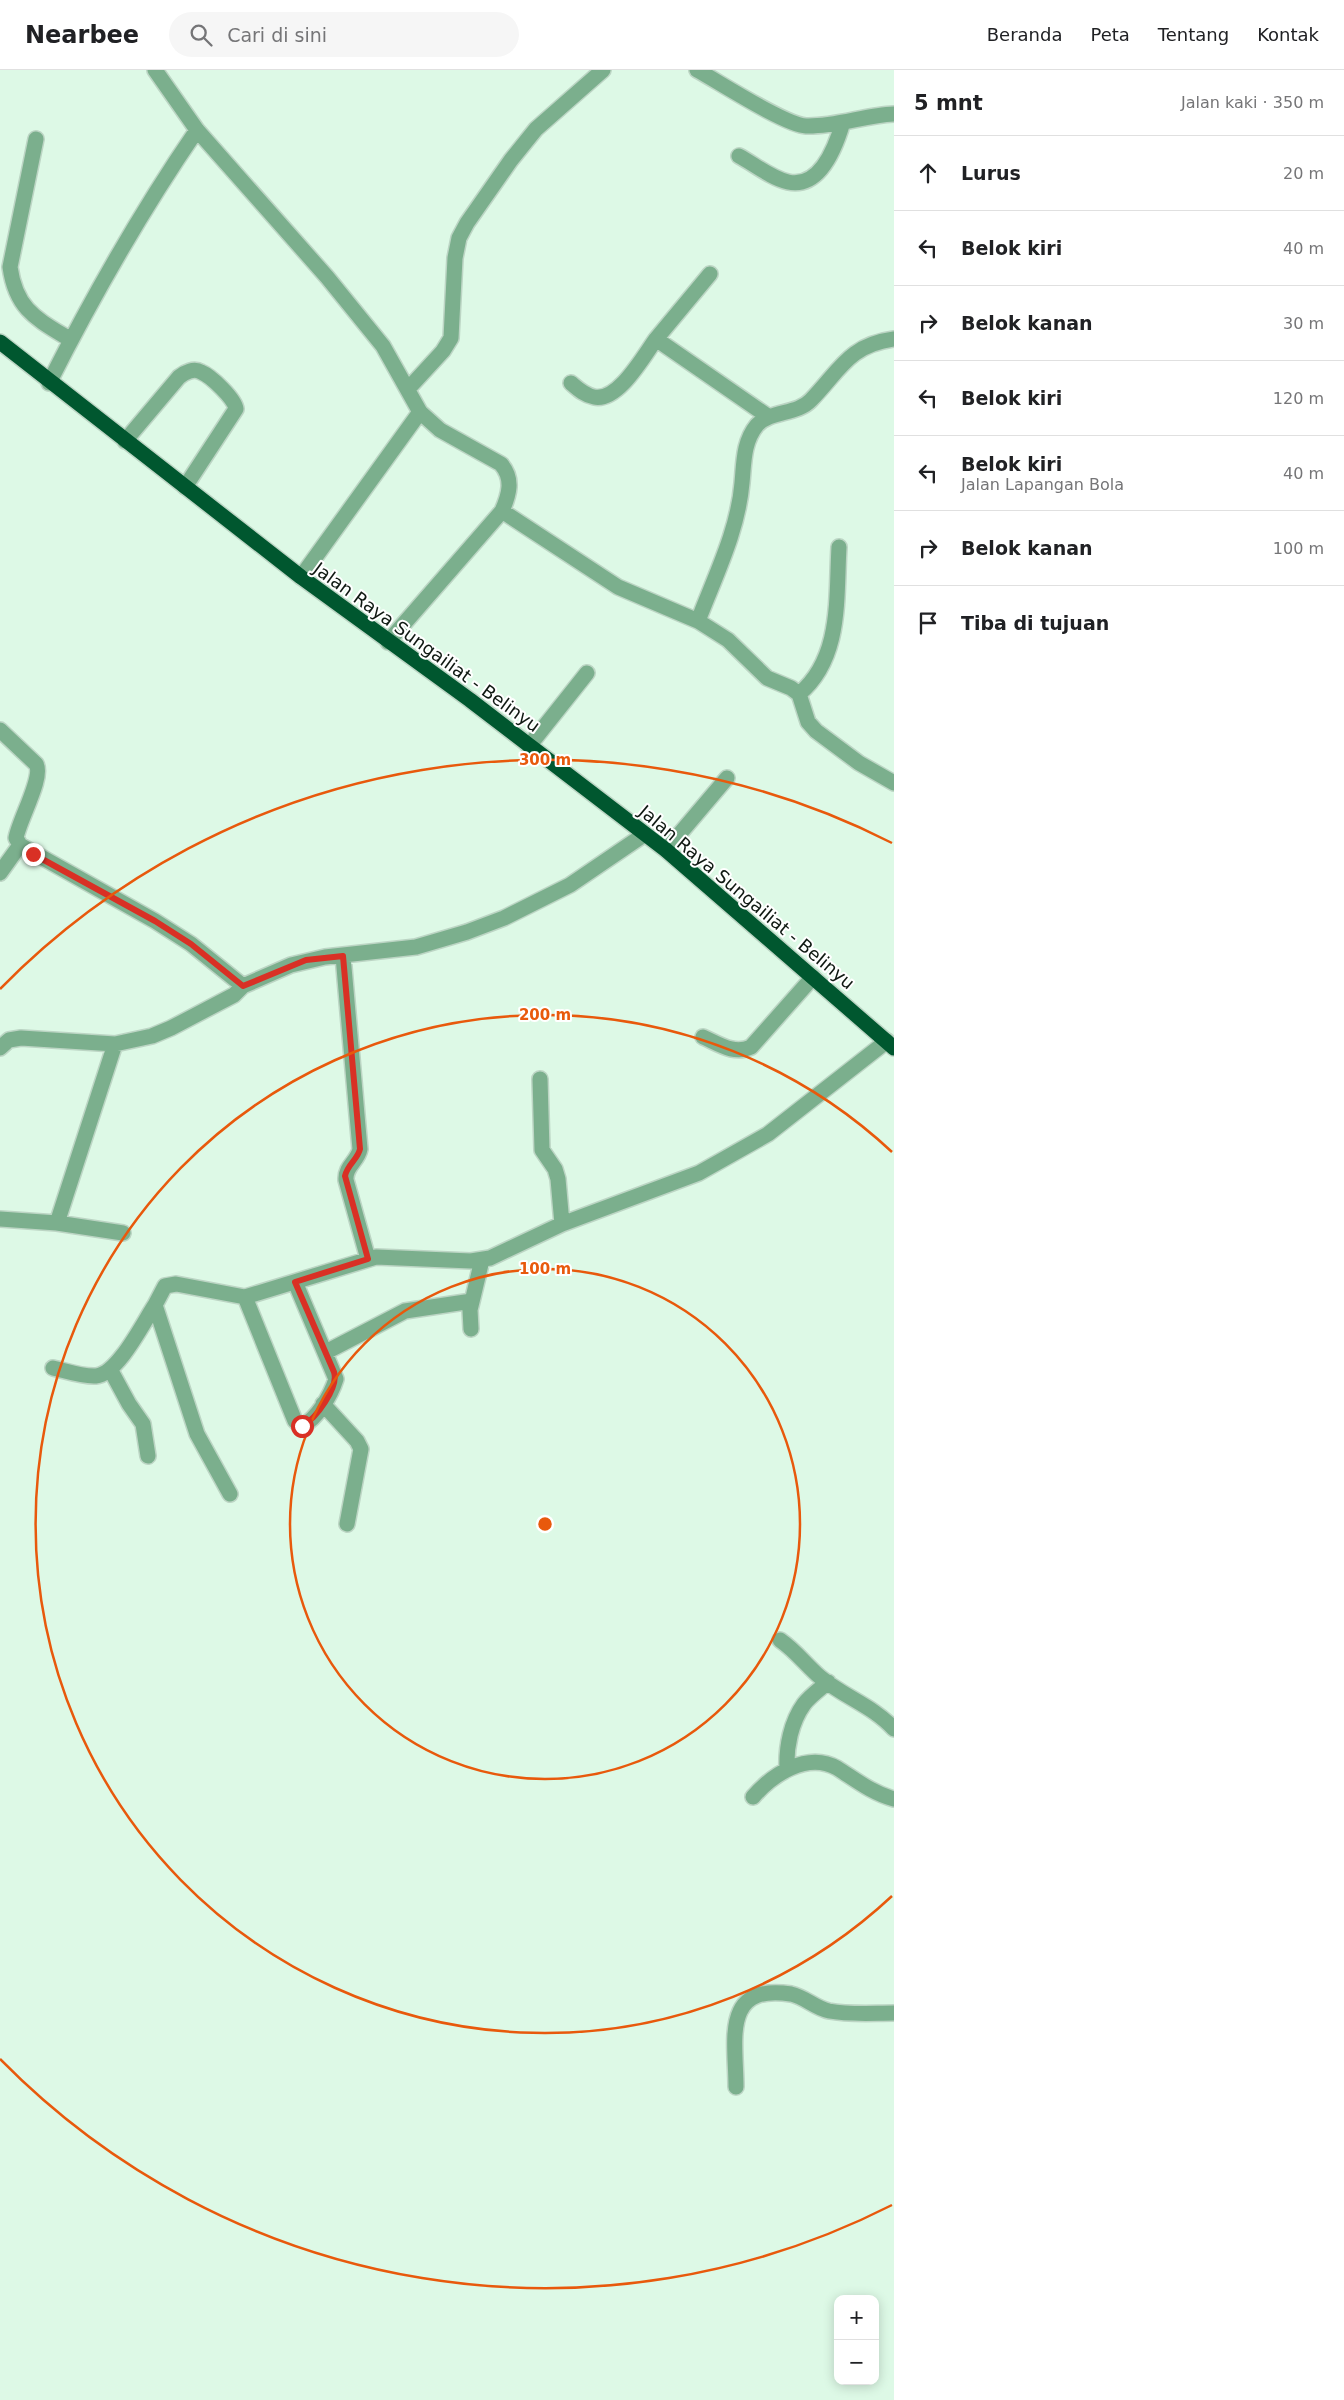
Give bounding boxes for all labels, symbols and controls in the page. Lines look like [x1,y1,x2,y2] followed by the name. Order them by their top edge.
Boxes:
[169,12,519,57] search box
[25,21,139,49] text: Nearbee
[187,21,215,49] icon: search
[227,24,327,46] text: Cari di sini
[987,24,1062,45] text: Beranda
[1090,24,1130,45] text: Peta
[1158,24,1229,45] text: Tentang
[1257,24,1319,45] text: Kontak
[914,91,983,115] text: 5 mnt
[1181,93,1324,112] text: Jalan kaki · 350 m
[914,159,942,187] icon: ahead
[961,162,1021,184] text: Lurus
[1283,164,1324,183] text: 20 m
[914,234,942,262] icon: left
[961,237,1062,259] text: Belok kiri
[1283,239,1324,258] text: 40 m
[914,309,942,337] icon: right
[961,312,1093,334] text: Belok kanan
[1283,314,1324,333] text: 30 m
[914,384,942,412] icon: left
[961,387,1062,409] text: Belok kiri
[1273,389,1324,408] text: 120 m
[961,453,1062,475] text: Belok kiri
[914,459,942,487] icon: left
[1283,464,1324,483] text: 40 m
[961,475,1124,494] text: Jalan Lapangan Bola
[914,534,942,562] icon: right
[961,537,1093,559] text: Belok kanan
[1273,539,1324,558] text: 100 m
[309,557,544,736] street label: Jalan Raya Sungailiat - Belinyu
[914,609,942,637] icon: arrive
[961,612,1109,634] text: Tiba di tujuan
[519,751,571,769] text: 300 m
[634,800,859,993] street label: Jalan Raya Sungailiat - Belinyu
[22,843,45,866] route end
[519,1006,571,1024] text: 200 m
[519,1260,571,1278] text: 100 m
[291,1415,314,1438] route start
[536,1515,554,1533] centre of rings
[834,2295,879,2385] map controls
[834,2295,879,2340] button: +
[834,2340,879,2385] button: −

